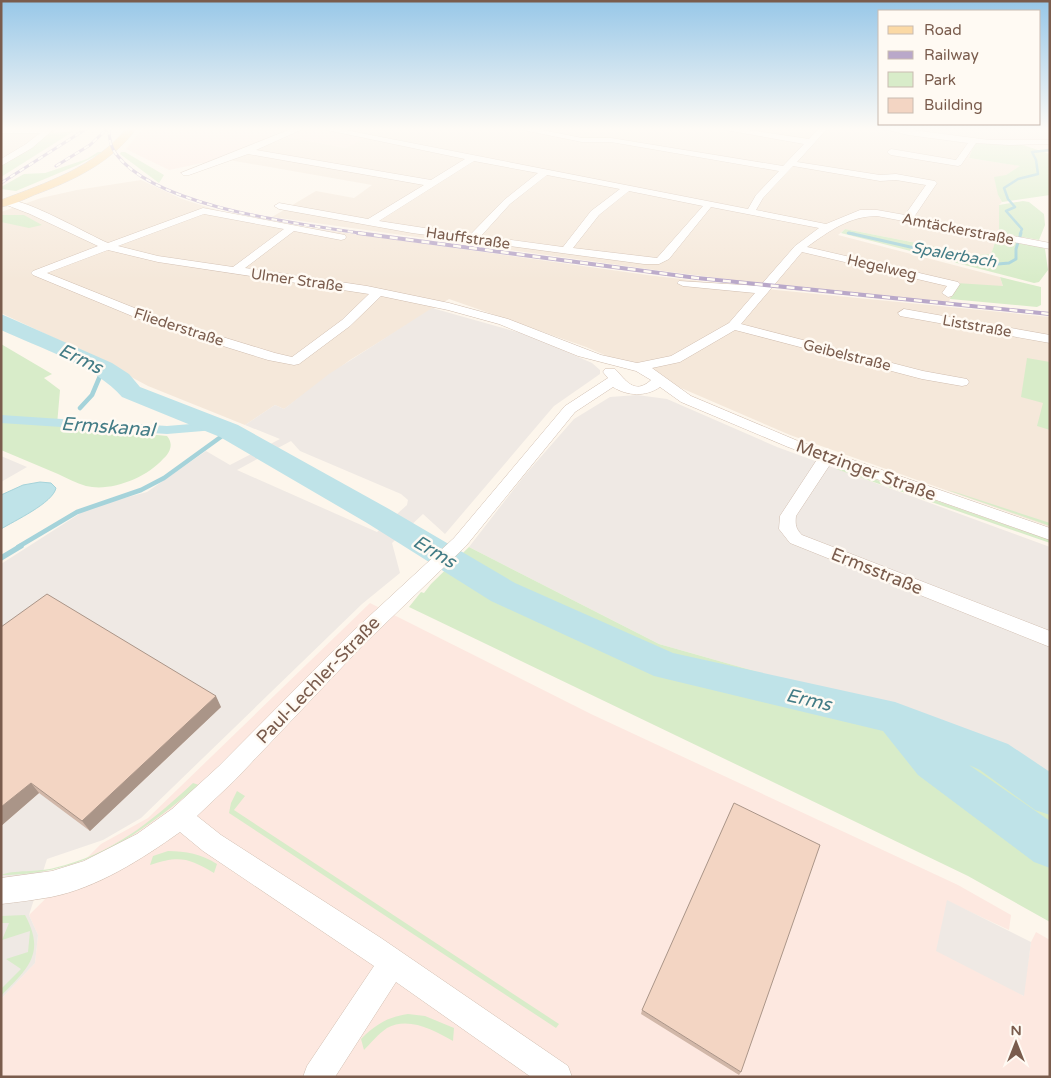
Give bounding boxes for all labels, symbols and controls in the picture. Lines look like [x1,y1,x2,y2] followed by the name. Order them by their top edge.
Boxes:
[878,10,1041,125] legend
[924,21,962,39] text: Road
[924,46,979,64] text: Railway
[924,71,956,89] text: Park
[924,96,983,114] text: Building
[900,209,1016,249] street label: Amtäckerstraße
[425,223,511,253] street label: Hauffstraße
[910,238,999,272] water label: Spalerbach
[845,250,919,284] street label: Hegelweg
[250,265,344,295] street label: Ulmer Straße
[132,304,226,350] street label: Fliederstraße
[941,311,1013,341] street label: Liststraße
[801,335,893,375] street label: Geibelstraße
[55,339,108,380] water label: Erms
[60,413,158,441] water label: Ermskanal
[793,434,939,506] street label: Metzinger Straße
[409,531,461,574] water label: Erms
[828,543,926,599] street label: Ermsstraße
[251,612,385,748] street label: Paul-Lechler-Straße
[784,684,835,716] water label: Erms
[991,1018,1041,1068] north arrow
[1010,1022,1022,1039] text: N

